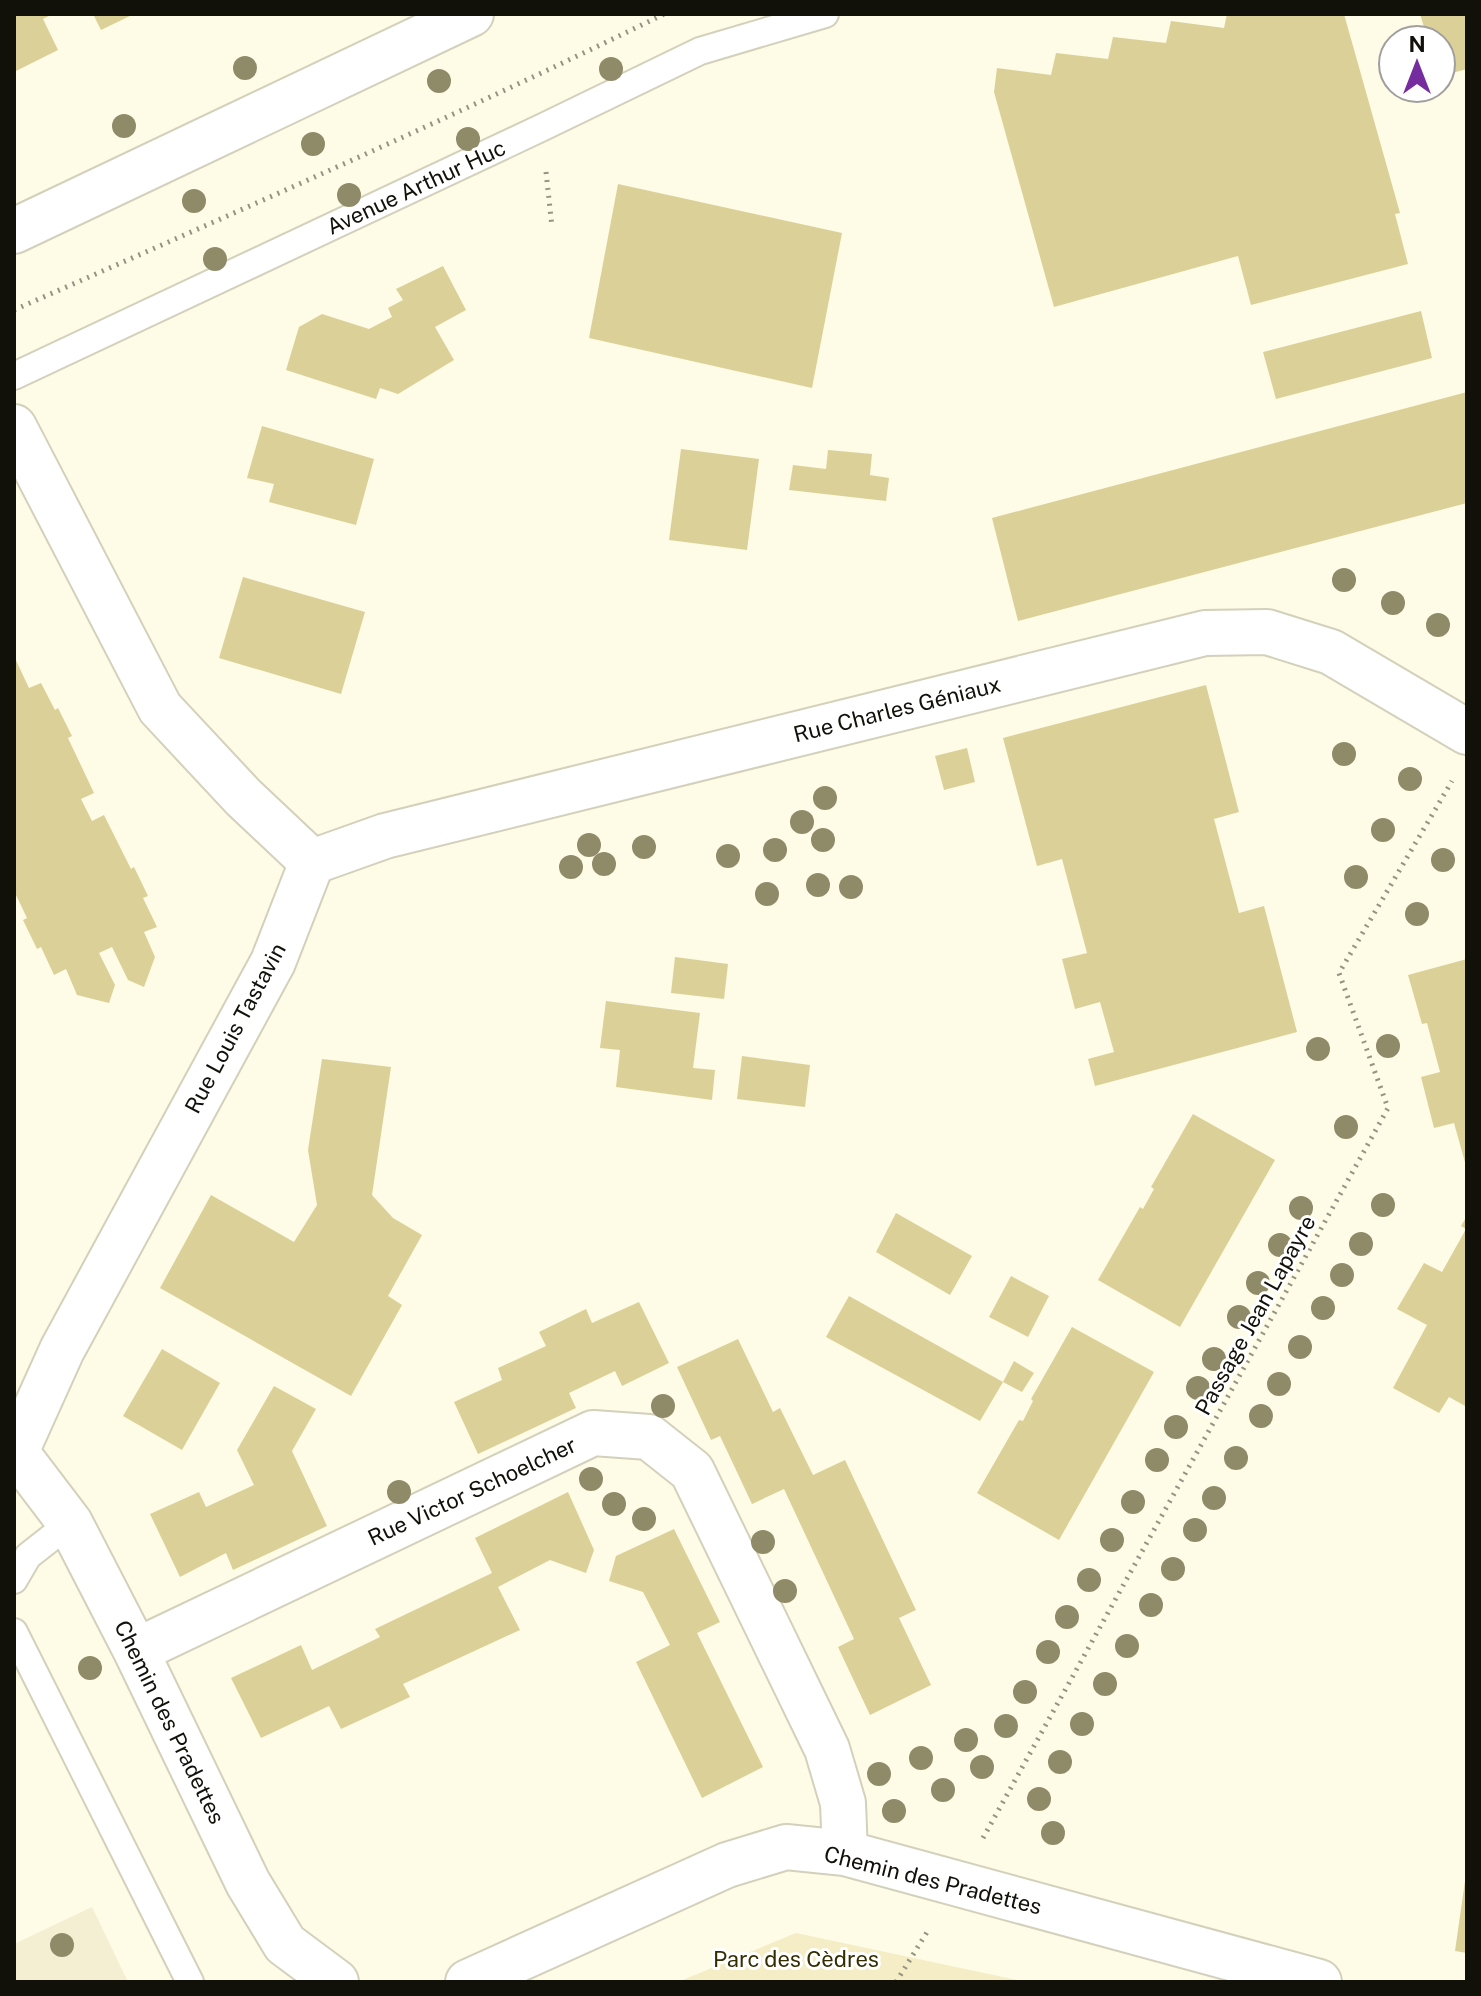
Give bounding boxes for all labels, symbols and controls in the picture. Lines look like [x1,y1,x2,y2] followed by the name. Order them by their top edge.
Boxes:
[1377,24,1457,104] north arrow
[1408,31,1426,57] text: N
[322,134,510,240] street label: Avenue Arthur Huc
[791,671,1003,747] street label: Rue Charles Géniaux
[179,938,291,1118] street label: Rue Louis Tastavin
[1189,1211,1321,1419] street label: Passage Jean Lapayre
[364,1431,580,1551] street label: Rue Victor Schoelcher
[109,1616,231,1828] street label: Chemin des Pradettes
[822,1840,1044,1920] street label: Chemin des Pradettes
[713,1946,879,1972] park label: Parc des Cèdres

